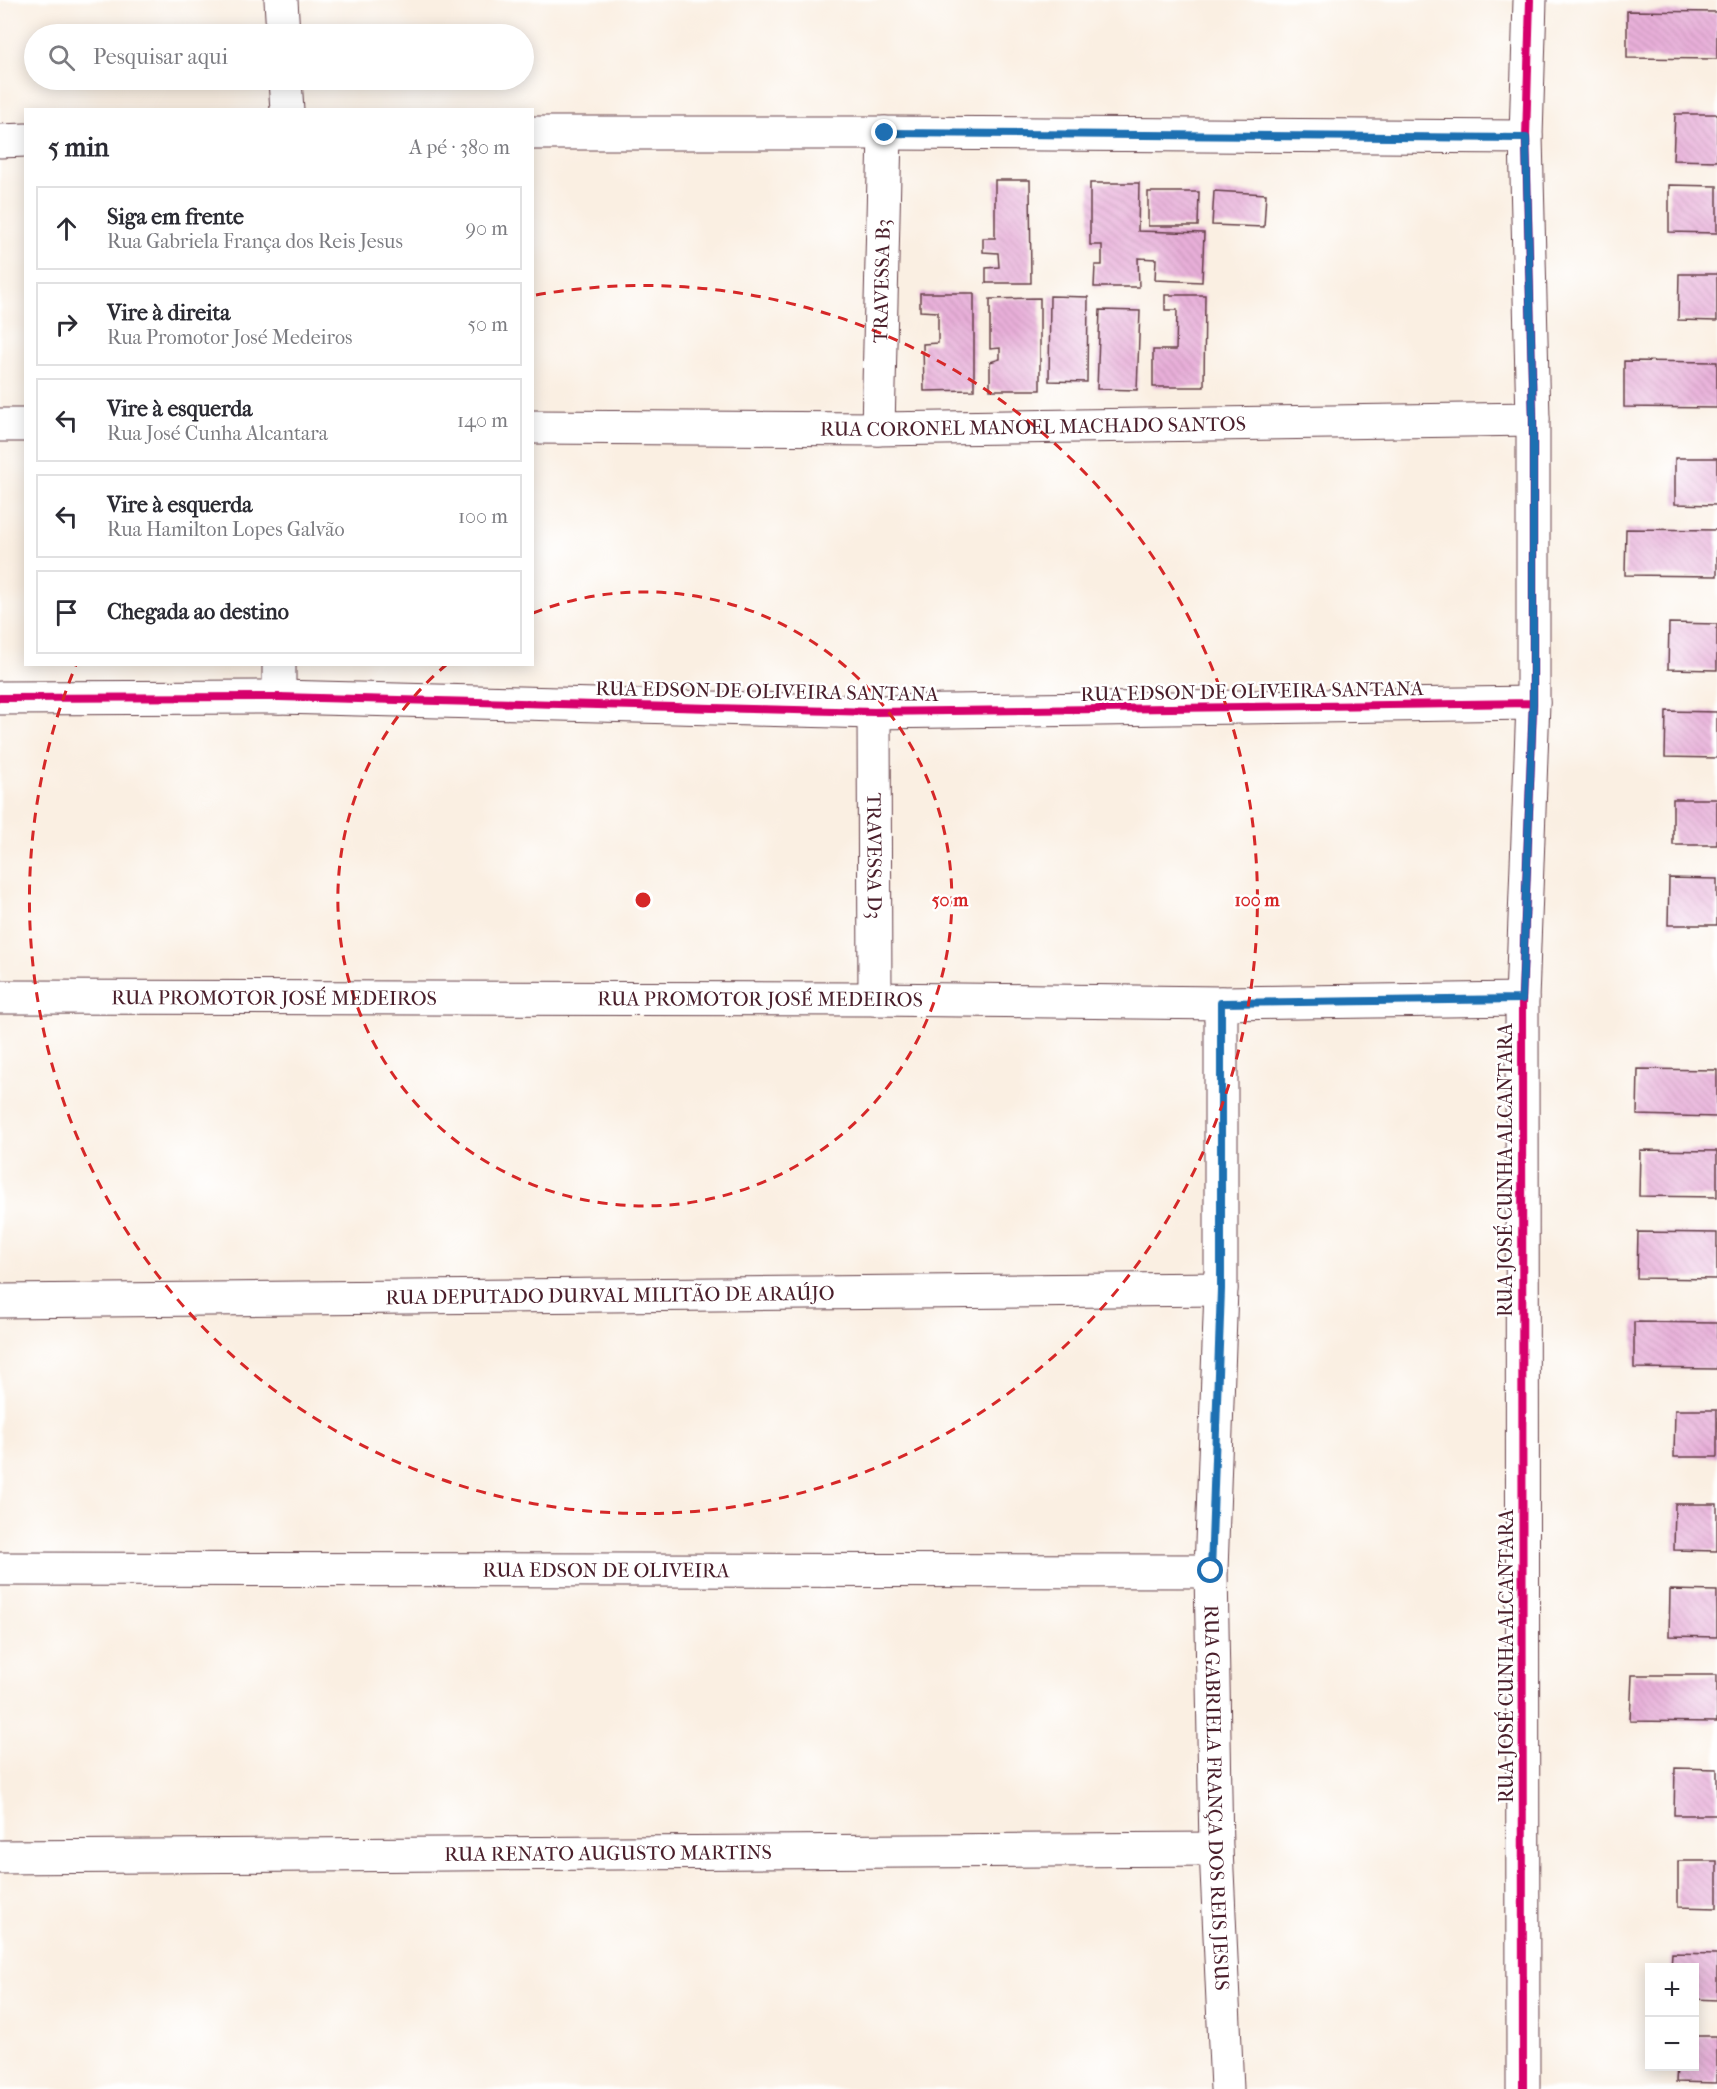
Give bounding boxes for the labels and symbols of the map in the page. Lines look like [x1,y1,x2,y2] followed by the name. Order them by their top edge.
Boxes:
[871,119,897,145] route end
[869,219,895,343] street label: TRAVESSA B3
[820,412,1246,441] street label: RUA CORONEL MANOEL MACHADO SANTOS
[595,677,940,706] street label: RUA EDSON DE OLIVEIRA SANTANA
[1080,677,1425,706] street label: RUA EDSON DE OLIVEIRA SANTANA
[862,793,886,919] street label: TRAVESSA D3
[633,890,653,910] centre of rings
[932,890,969,911] text: 50 m
[1234,890,1281,911] text: 100 m
[111,986,437,1010] street label: RUA PROMOTOR JOSÉ MEDEIROS
[597,987,923,1012] street label: RUA PROMOTOR JOSÉ MEDEIROS
[1493,1022,1517,1317] street label: RUA JOSÉ CUNHA ALCANTARA
[385,1281,835,1309] street label: RUA DEPUTADO DURVAL MILITÃO DE ARAÚJO
[1494,1508,1518,1803] street label: RUA JOSÉ CUNHA ALCANTARA
[1197,1557,1223,1583] route start
[482,1559,731,1582] street label: RUA EDSON DE OLIVEIRA
[1200,1605,1233,1991] street label: RUA GABRIELA FRANÇA DOS REIS JESUS
[444,1841,772,1866] street label: RUA RENATO AUGUSTO MARTINS

